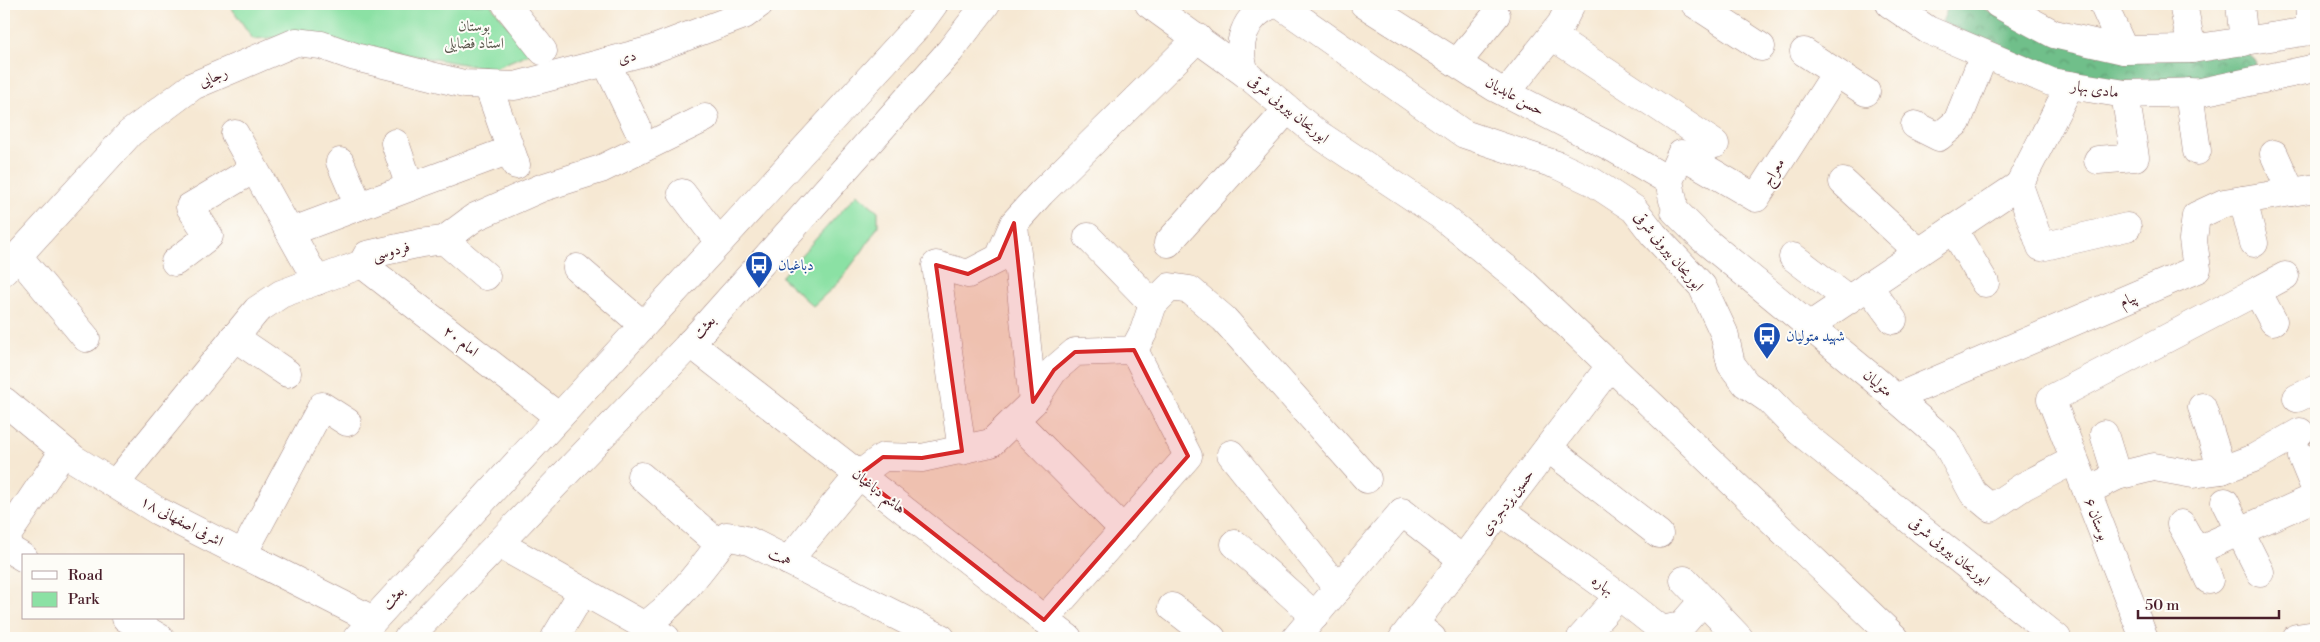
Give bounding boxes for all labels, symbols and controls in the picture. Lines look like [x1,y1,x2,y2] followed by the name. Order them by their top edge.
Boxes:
[444,17,504,54] park label: بوستان استاد فضایلی
[616,46,638,69] street label: دی
[196,63,231,92] street label: رجایی
[1244,71,1333,148] street label: ابوریحان بیرونی شرقی
[1482,72,1548,120] street label: حسن عابدیان
[2068,76,2120,103] street label: مادی بهار
[1758,155,1792,191] street label: معراج
[1630,207,1708,295] street label: ابوریحان بیرونی شرقی
[370,237,412,267] street label: فردوسی
[744,250,774,289] bus stop icon: دباغیان
[778,256,814,275] place label: دباغیان
[2117,287,2141,314] street label: پیام
[689,311,720,343] street label: بعثت
[1752,321,1782,360] bus stop icon: شهید متولیان
[437,322,482,364] street label: امام ۲۰
[1786,327,1845,346] place label: شهید متولیان
[1859,366,1896,401] street label: متولیان
[845,465,909,522] street label: هاشم دباغیان
[1476,465,1538,539] street label: حسین یزدجردی
[137,492,226,551] street label: اشرفی اصفهانی ۱۸
[2080,495,2113,543] street label: بوستان ۶
[1905,513,1994,590] street label: ابوریحان بیرونی شرقی
[765,544,794,571] street label: همت
[22,554,185,620] legend
[68,566,103,585] text: Road
[1588,571,1618,600] street label: بهاره
[378,582,409,614] street label: بعثت
[2138,587,2279,619] scale bar
[68,590,100,609] text: Park
[2145,596,2179,615] text: 50 m

